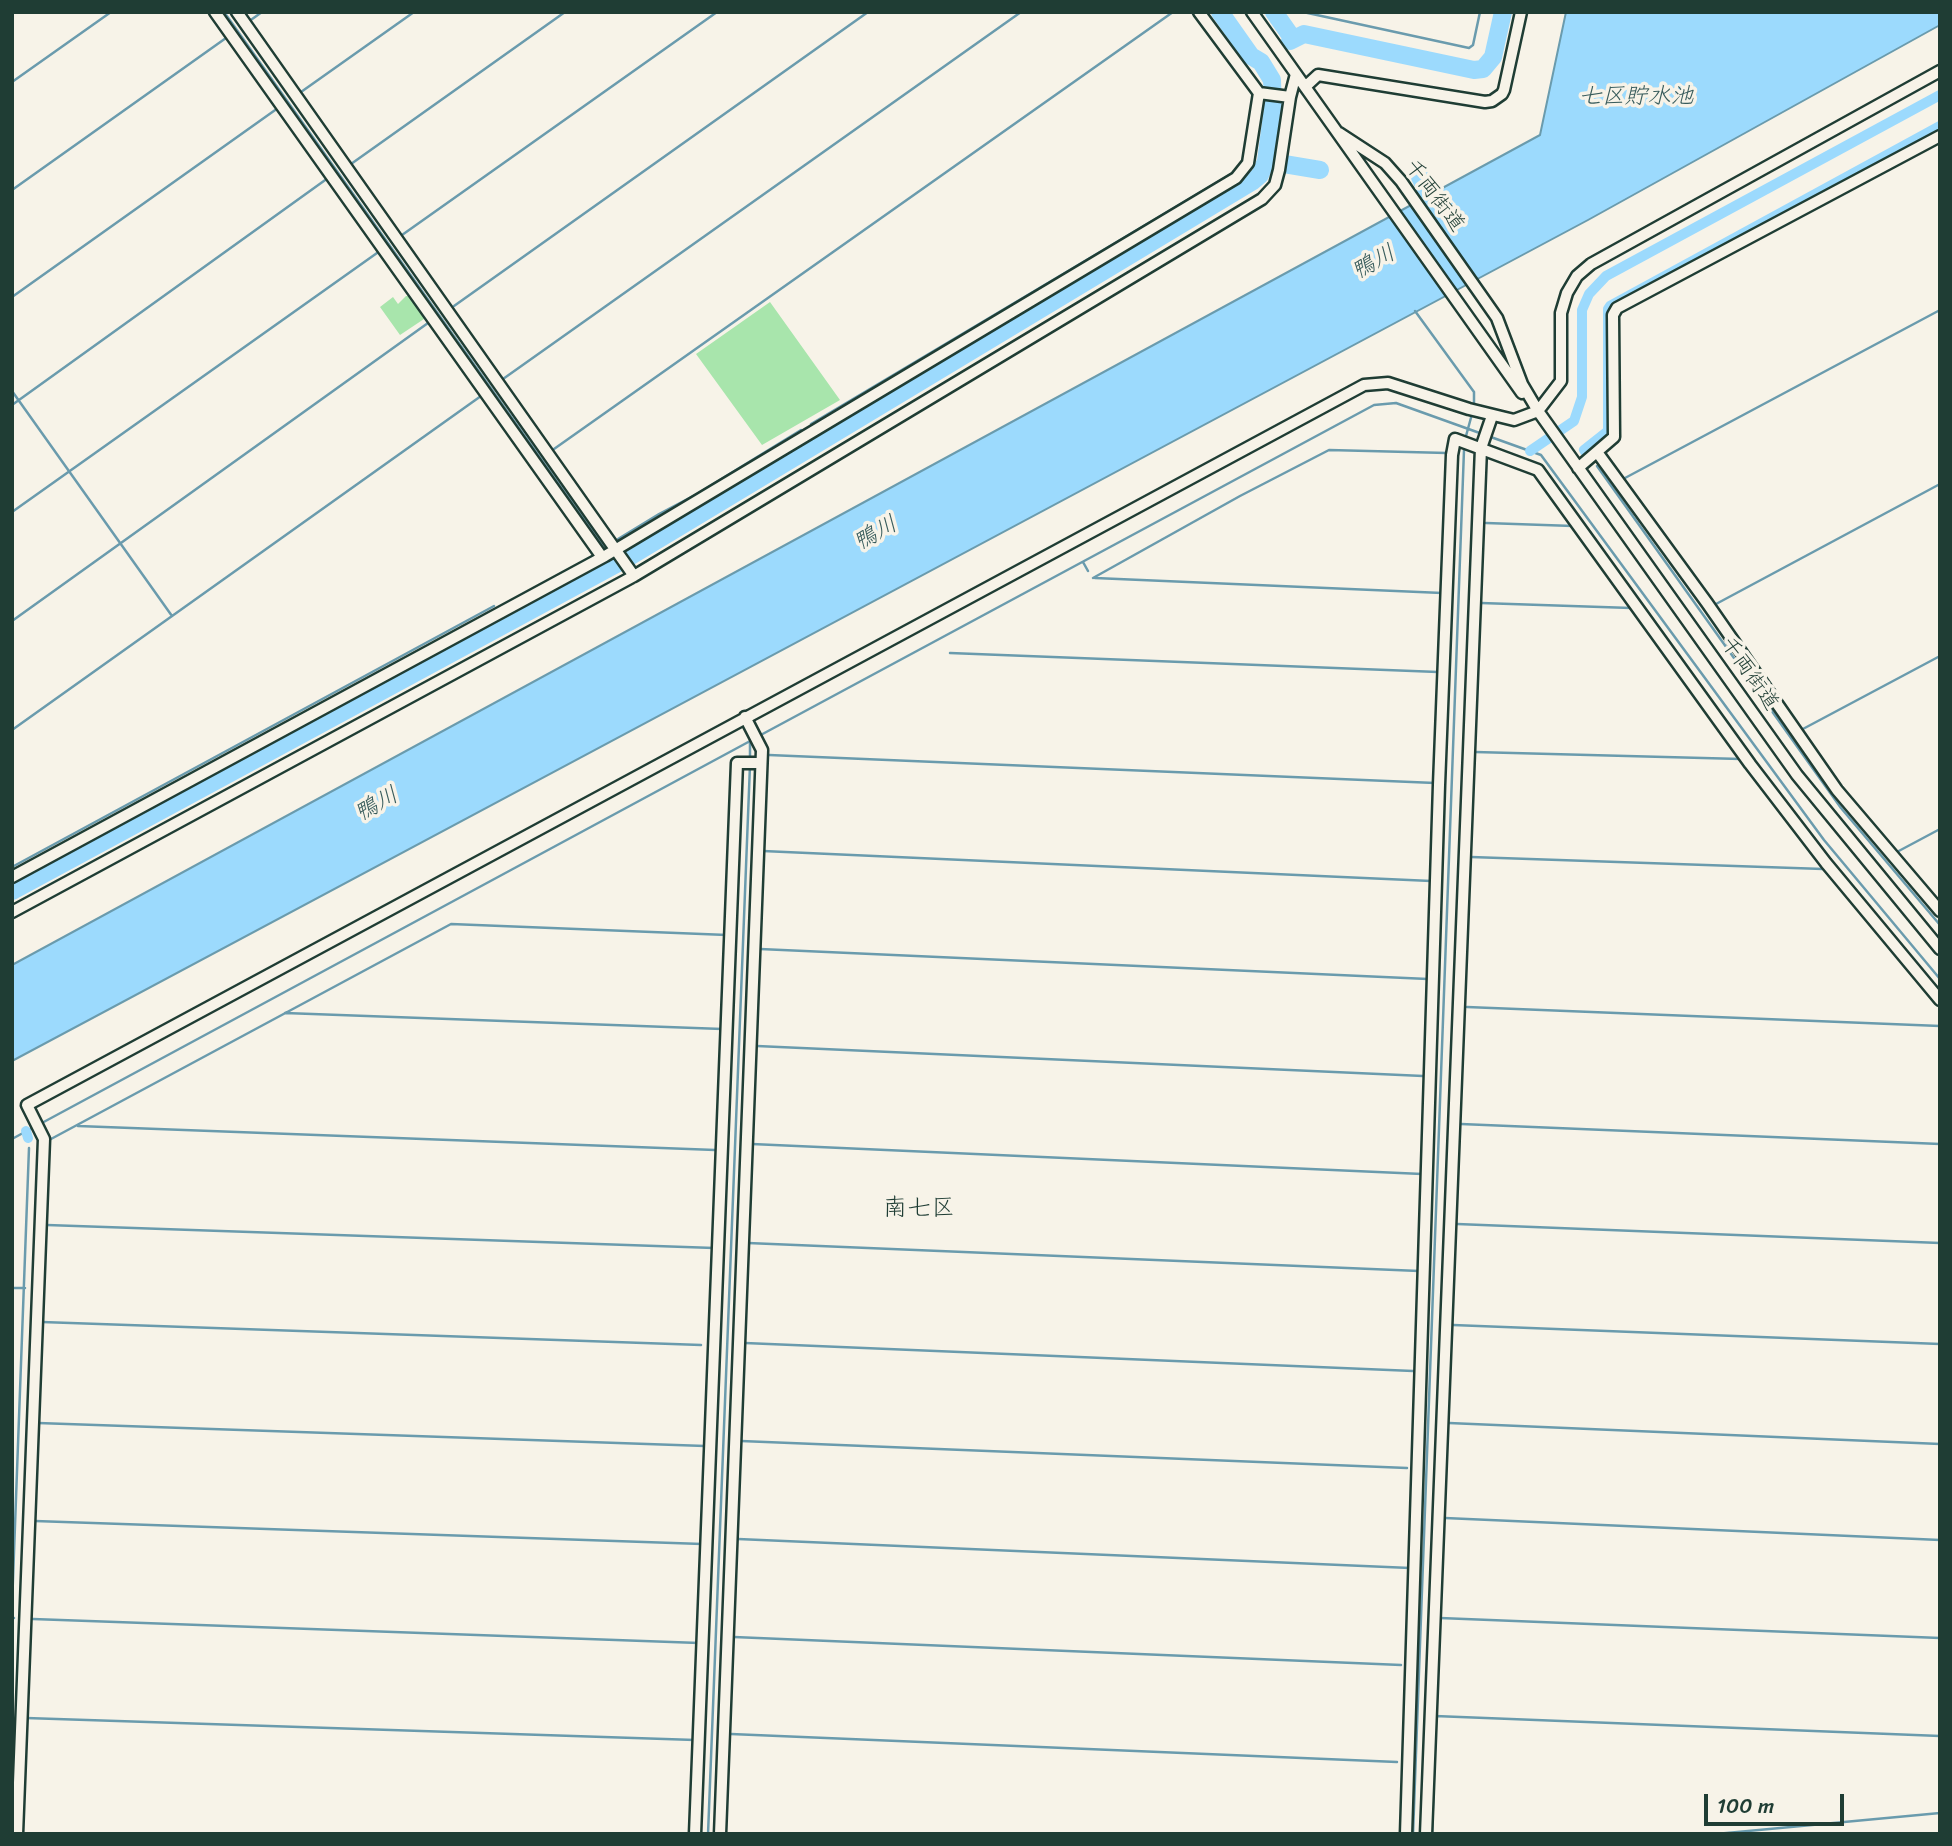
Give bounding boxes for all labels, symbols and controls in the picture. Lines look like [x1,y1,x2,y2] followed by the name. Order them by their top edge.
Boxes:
[1579,83,1693,111] water label: 七区貯水池
[1399,155,1469,237] street label: 千両街道
[1347,240,1401,286] water label: 鴨川
[849,511,903,557] water label: 鴨川
[1715,632,1783,716] street label: 千両街道
[350,782,404,828] water label: 鴨川
[883,1195,955,1223] district label: 南七区
[1707,1780,1847,1824] scale bar
[1717,1787,1774,1825] text: 100 m

